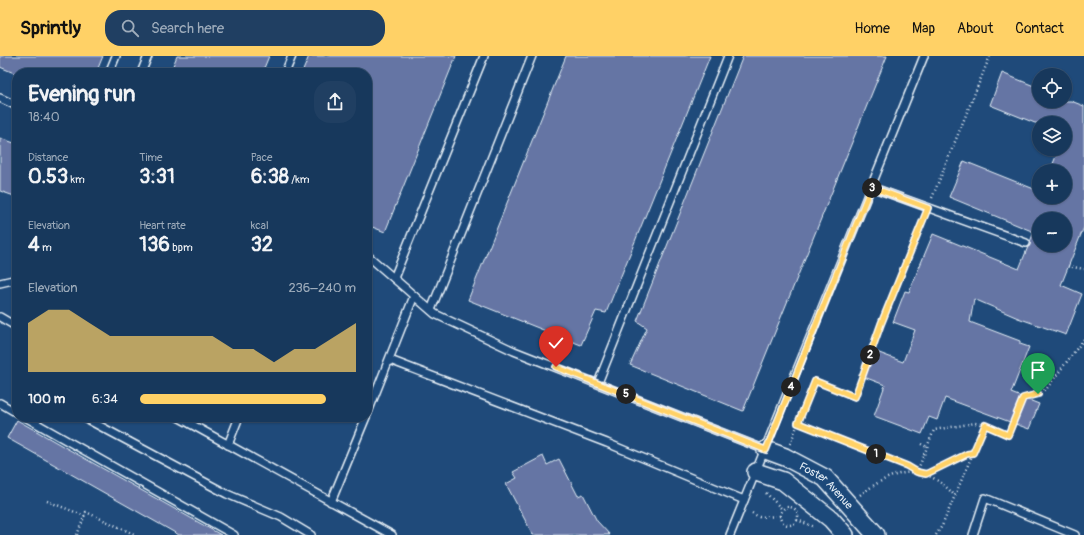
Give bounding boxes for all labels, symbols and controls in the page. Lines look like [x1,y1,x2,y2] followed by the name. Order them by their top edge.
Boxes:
[105,10,385,46] search box
[20,16,81,40] text: Sprintly
[119,17,141,39] icon: search
[151,19,224,38] text: Search here
[855,20,890,37] text: Home
[912,20,935,37] text: Map
[957,20,993,37] text: About
[1015,20,1064,37] text: Contact
[1032,68,1072,252] map controls
[1032,68,1072,108] button: locate
[28,80,136,108] text: Evening run
[314,81,356,123] button: share
[28,109,60,125] text: 18:40
[1032,116,1072,156] button: layers
[28,151,68,164] text: Distance
[139,151,162,164] text: Time
[251,151,272,164] text: Pace
[28,164,68,189] text: 0.53
[139,164,175,189] text: 3:31
[251,164,289,189] text: 6:38
[1032,164,1072,204] button: +
[68,173,85,186] text: km
[289,173,310,186] text: /km
[862,178,882,198] pin: 3
[869,181,875,194] text: 3
[1032,212,1072,252] button: −
[28,219,70,232] text: Elevation
[139,219,186,232] text: Heart rate
[251,219,269,232] text: kcal
[28,232,40,257] text: 4
[139,232,170,257] text: 136
[251,232,273,257] text: 32
[40,241,52,254] text: m
[170,241,193,254] text: bpm
[28,280,78,296] text: Elevation
[289,280,356,296] text: 236–240 m
[539,326,573,367] pin
[545,332,567,354] icon: check
[860,345,880,365] pin: 2
[867,348,873,361] text: 2
[1021,353,1055,394] pin
[1027,359,1049,381] icon: arrive
[781,377,801,397] pin: 4
[788,380,794,393] text: 4
[616,384,636,404] pin: 5
[623,387,629,400] text: 5
[28,391,65,407] text: 100 m
[92,391,118,407] text: 6:34
[866,444,886,464] pin: 1
[874,447,878,460] text: 1
[797,460,856,512] street label: Foster Avenue

